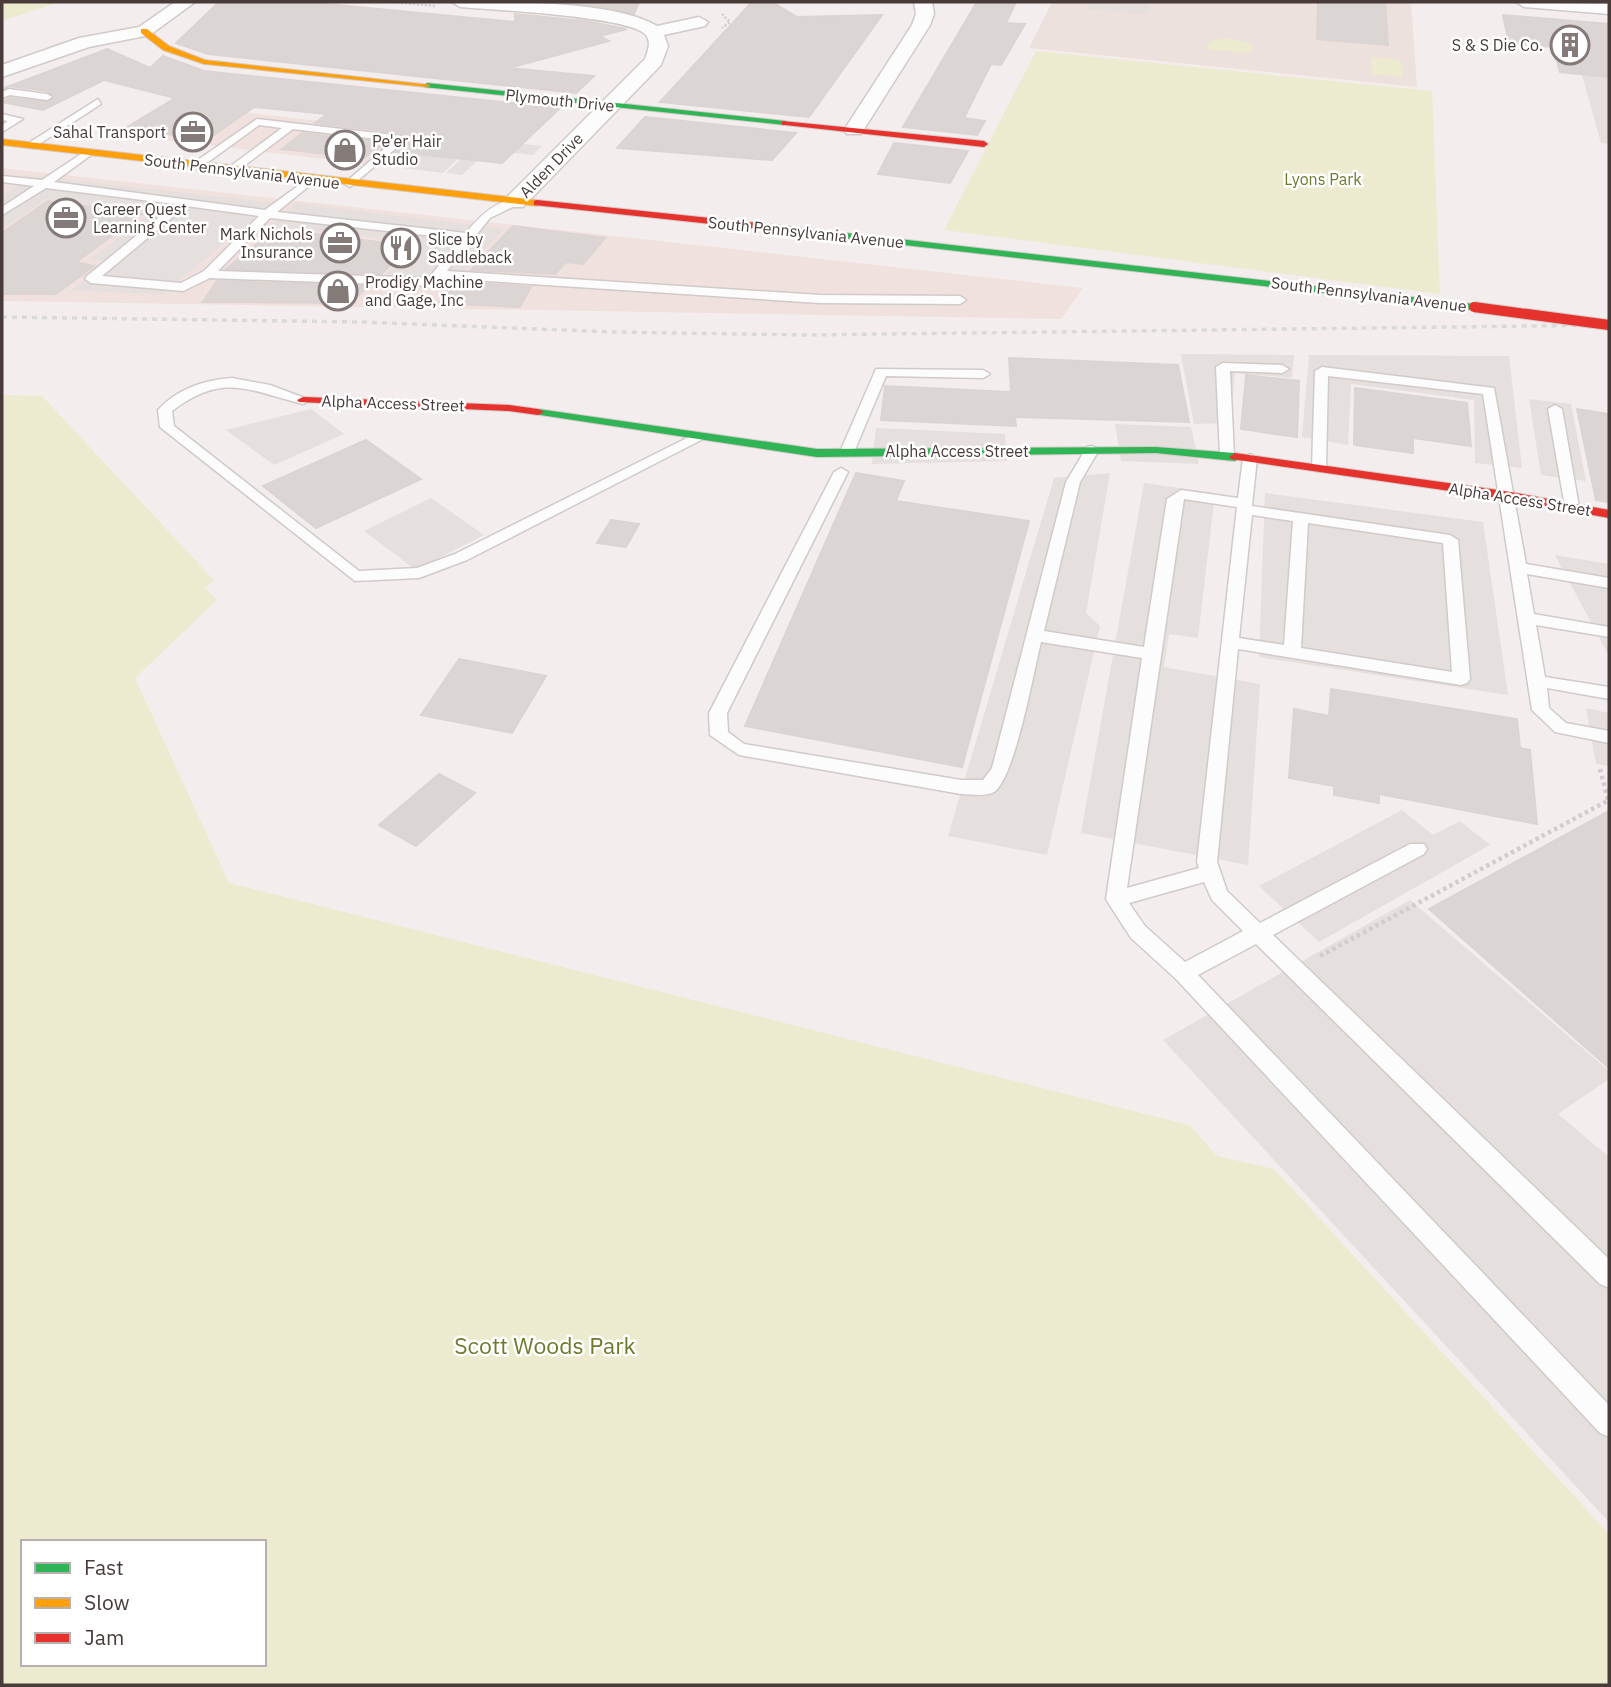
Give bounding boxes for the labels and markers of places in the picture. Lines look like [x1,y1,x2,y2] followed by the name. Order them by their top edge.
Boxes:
[1549,24,1591,66] building icon: S & S Die Co.
[1452,35,1543,55] place label: S & S Die Co.
[172,111,214,153] office icon: Sahal Transport
[53,122,166,142] place label: Sahal Transport
[324,129,366,171] shop icon: Pe'er Hair Studio
[372,131,442,169] place label: Pe'er Hair Studio
[45,197,87,239] office icon: Career Quest Learning Center
[93,199,207,237] place label: Career Quest Learning Center
[319,222,361,264] office icon: Mark Nichols Insurance
[220,224,313,262] place label: Mark Nichols Insurance
[380,227,422,269] restaurant icon: Slice by Saddleback
[428,229,512,267] place label: Slice by Saddleback
[317,270,359,312] shop icon: Prodigy Machine and Gage, Inc
[365,272,484,310] place label: Prodigy Machine and Gage, Inc

